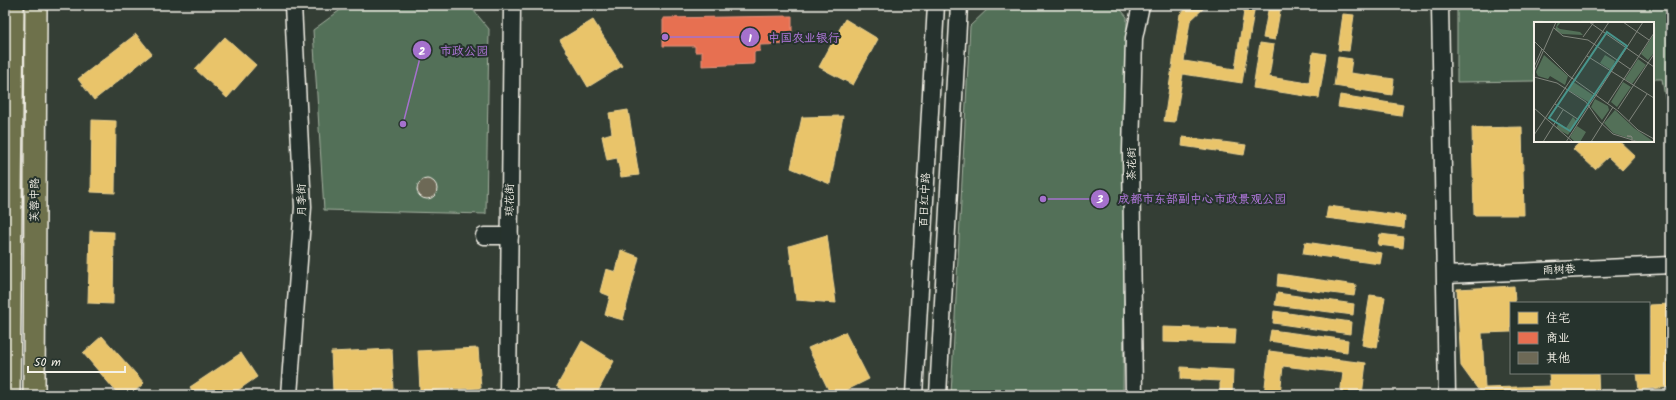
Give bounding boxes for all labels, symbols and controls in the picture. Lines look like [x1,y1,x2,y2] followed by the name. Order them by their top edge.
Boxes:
[1534,22,1654,142] inset map
[740,25,848,49] callout: 中国农业银行
[748,29,752,48] text: 1
[768,29,840,48] text: 中国农业银行
[412,38,496,62] callout: 市政公园
[419,42,426,61] text: 2
[440,42,488,61] text: 市政公园
[1123,147,1141,181] street label: 茶花街
[915,172,935,228] street label: 百日红中路
[26,178,44,222] street label: 芙蓉中路
[293,182,311,217] street label: 月季街
[501,182,519,217] street label: 琼花街
[1090,187,1294,211] callout: 成都市东部副中心市政景观公园
[1096,190,1104,209] text: 3
[1118,190,1286,209] text: 成都市东部副中心市政景观公园
[1542,260,1576,280] street label: 雨树巷
[1510,302,1650,374] legend
[1546,309,1570,328] text: 住宅
[1546,329,1570,348] text: 商业
[28,348,125,374] scale bar
[1546,349,1570,368] text: 其他
[34,353,61,372] text: 50 m

